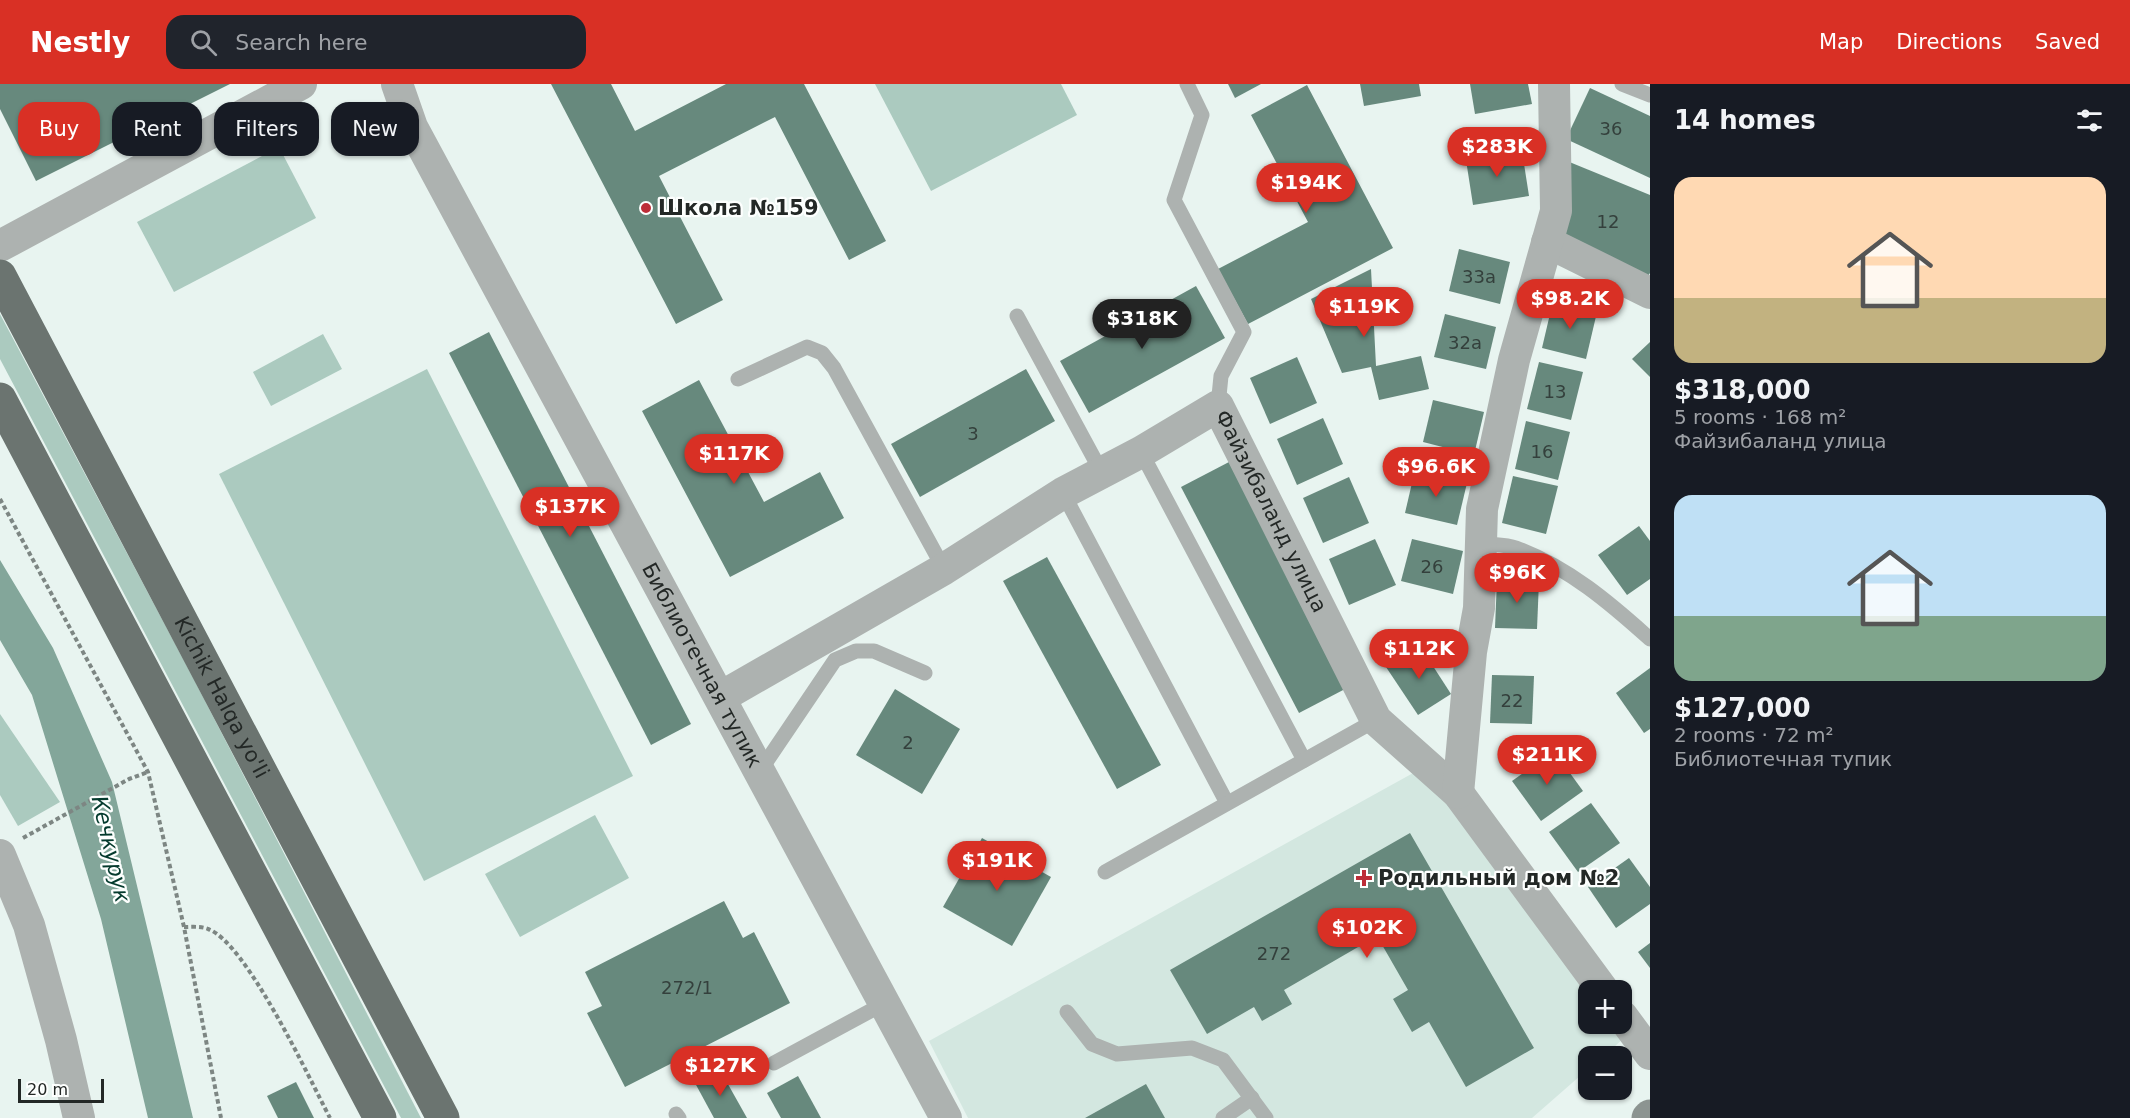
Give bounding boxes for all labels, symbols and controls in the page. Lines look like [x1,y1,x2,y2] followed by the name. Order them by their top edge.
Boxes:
[166,15,586,69] search box
[30,26,130,59] text: Nestly
[187,26,220,59] icon: search
[235,30,367,55] text: Search here
[1819,30,1863,54] text: Map
[1896,30,2002,54] text: Directions
[2035,30,2100,54] text: Saved
[18,102,100,156] chip: Buy
[112,102,202,156] chip: Rent
[214,102,319,156] chip: Filters
[331,102,419,156] chip: New
[2073,104,2106,137] icon: filters
[1674,105,1816,135] text: 14 homes
[1600,118,1622,139] house number: 36
[1455,127,1539,178] pin: $283K
[1461,134,1533,158] text: $283K
[1264,163,1348,214] pin: $194K
[1270,170,1342,194] text: $194K
[658,196,819,220] place label: Школа №159
[639,201,653,215] marker: Школа №159
[1597,211,1619,232] house number: 12
[1836,216,1944,324] icon: home
[1462,266,1496,287] house number: 33а
[1521,279,1619,330] pin: $98.2K
[1531,286,1609,310] text: $98.2K
[1322,287,1406,338] pin: $119K
[1328,294,1400,318] text: $119K
[1100,299,1184,350] pin: $318K
[1106,306,1178,330] text: $318K
[1448,332,1482,353] house number: 32а
[1674,375,1811,405] text: $318,000
[1544,381,1566,402] house number: 13
[1674,405,1846,429] text: 5 rooms · 168 m²
[1210,406,1332,616] street label: Файзибаланд улица
[967,423,979,444] house number: 3
[1674,429,1886,453] text: Файзибаланд улица
[692,434,776,485] pin: $117K
[698,441,770,465] text: $117K
[1531,441,1553,462] house number: 16
[1387,447,1485,498] pin: $96.6K
[1397,454,1475,478] text: $96.6K
[528,487,612,538] pin: $137K
[534,494,606,518] text: $137K
[1836,534,1944,642] icon: home
[1481,553,1553,604] pin: $96K
[1421,556,1443,577] house number: 26
[637,559,767,772] street label: Библиотечная тупик
[1488,560,1546,584] text: $96K
[169,612,274,782] street label: Kichik Halqa yo'li
[1377,629,1461,680] pin: $112K
[1383,636,1455,660] text: $112K
[1501,690,1523,711] house number: 22
[1674,693,1811,723] text: $127,000
[1674,723,1834,747] text: 2 rooms · 72 m²
[902,732,914,753] house number: 2
[1505,735,1589,786] pin: $211K
[1511,742,1583,766] text: $211K
[1674,747,1892,771] text: Библиотечная тупик
[87,793,136,905] water label: Кечкурук
[955,841,1039,892] pin: $191K
[961,848,1033,872] text: $191K
[1378,866,1619,890] place label: Родильный дом №2
[1355,869,1373,887] marker: Родильный дом №2
[1325,908,1409,959] pin: $102K
[1331,915,1403,939] text: $102K
[1257,943,1291,964] house number: 272
[661,977,713,998] house number: 272/1
[1578,980,1632,1100] map controls
[1578,980,1632,1034] button: +
[678,1046,762,1097] pin: $127K
[1578,1046,1632,1100] button: −
[684,1053,756,1077] text: $127K
[18,1076,104,1104] scale bar
[27,1080,68,1099] text: 20 m

